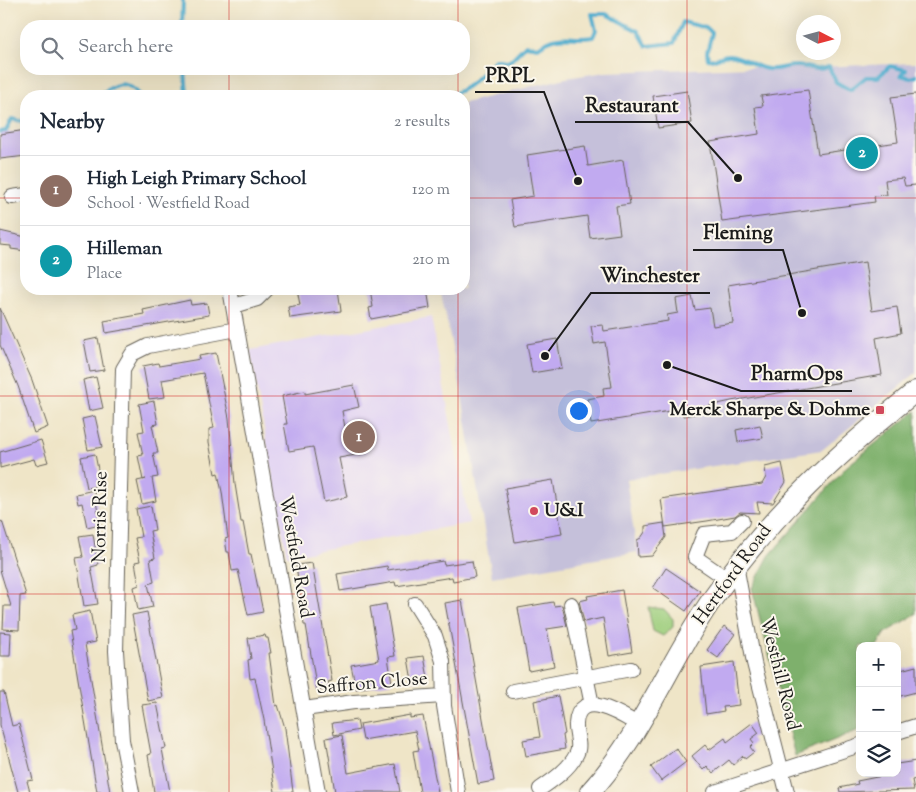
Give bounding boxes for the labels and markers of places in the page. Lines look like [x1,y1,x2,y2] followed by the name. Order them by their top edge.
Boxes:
[475,57,544,92] callout: PRPL
[575,87,688,122] callout: Restaurant
[846,134,878,172] pin: 2
[693,215,783,250] callout: Fleming
[591,258,710,293] callout: Winchester
[741,356,852,391] callout: PharmOps
[669,397,870,424] place label: Merck Sharpe & Dohme
[874,404,886,416] marker: Merck Sharpe & Dohme
[343,418,375,456] pin: 1
[544,498,584,525] place label: U&I
[528,505,540,517] marker: U&I

